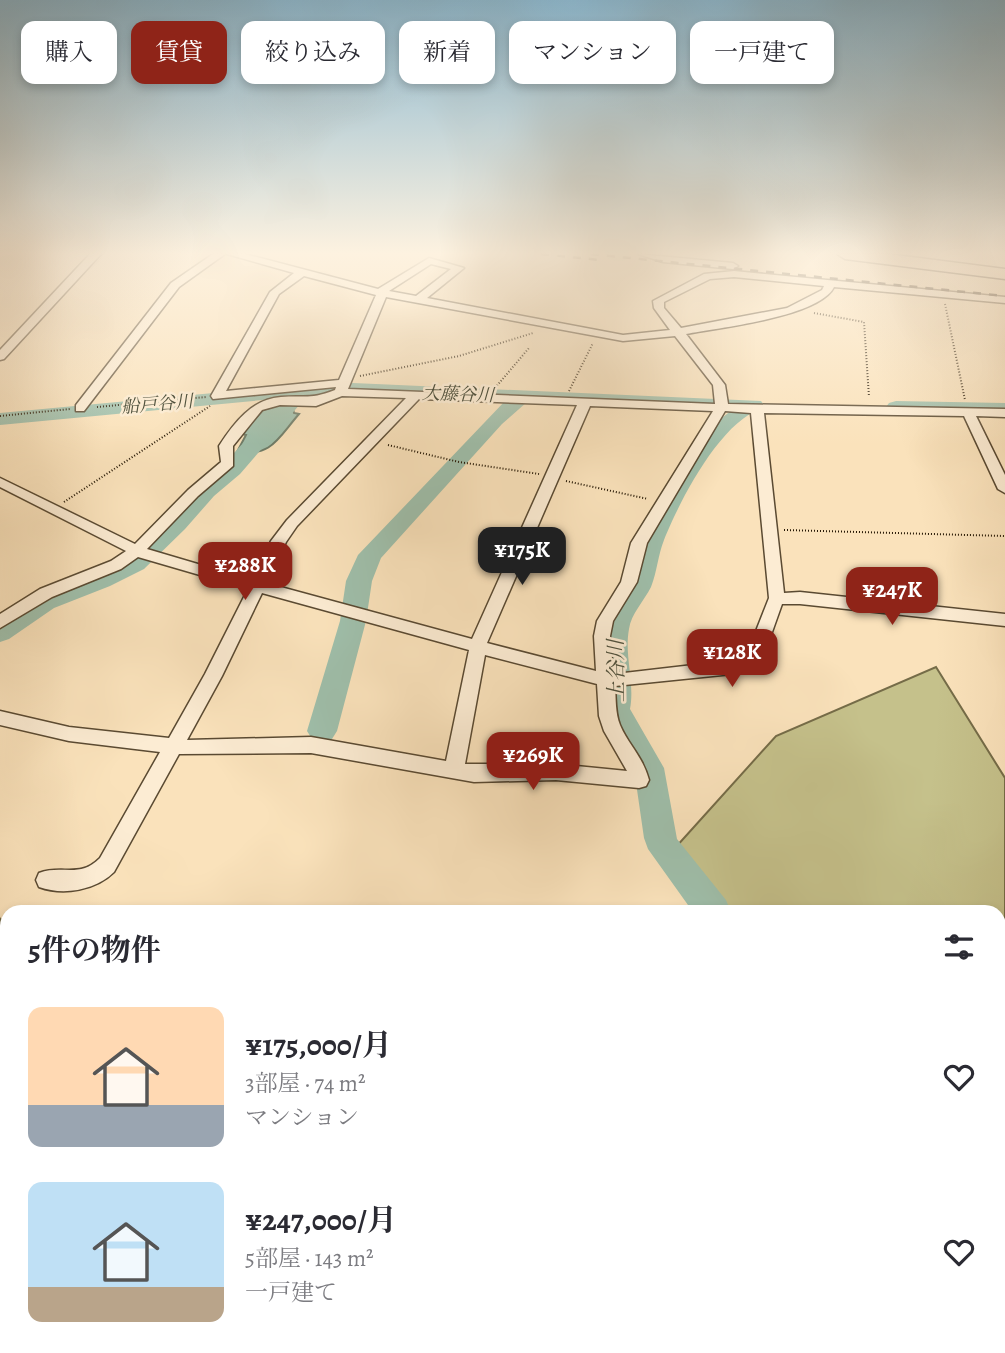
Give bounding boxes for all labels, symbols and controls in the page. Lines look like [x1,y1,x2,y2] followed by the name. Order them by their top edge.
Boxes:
[21,21,117,84] chip: 購入
[131,21,227,84] chip: 賃貸
[241,21,385,84] chip: 絞り込み
[399,21,495,84] chip: 新着
[509,21,676,84] chip: マンション
[690,21,834,84] chip: 一戸建て
[422,381,496,407] water label: 大藤谷川
[120,389,196,419] water label: 船戸谷川
[473,528,571,587] pin: ¥175K
[494,534,550,565] text: ¥175K
[196,542,294,602] pin: ¥288K
[214,549,276,580] text: ¥288K
[843,568,941,627] pin: ¥247K
[862,574,922,605] text: ¥247K
[683,630,781,689] pin: ¥128K
[703,636,761,667] text: ¥128K
[601,637,631,703] water label: 上谷川
[484,732,582,792] pin: ¥269K
[503,739,563,770] text: ¥269K
[940,928,978,966] icon: filters
[28,930,161,970] text: 5件の物件
[245,1025,392,1065] text: ¥175,000/月
[84,1035,168,1119] icon: home
[940,1058,978,1096] icon: heart
[245,1068,366,1099] text: 3部屋 · 74 m²
[245,1102,359,1133] text: マンション
[245,1200,397,1240] text: ¥247,000/月
[84,1210,168,1294] icon: home
[940,1233,978,1271] icon: heart
[245,1243,374,1274] text: 5部屋 · 143 m²
[245,1277,337,1308] text: 一戸建て

